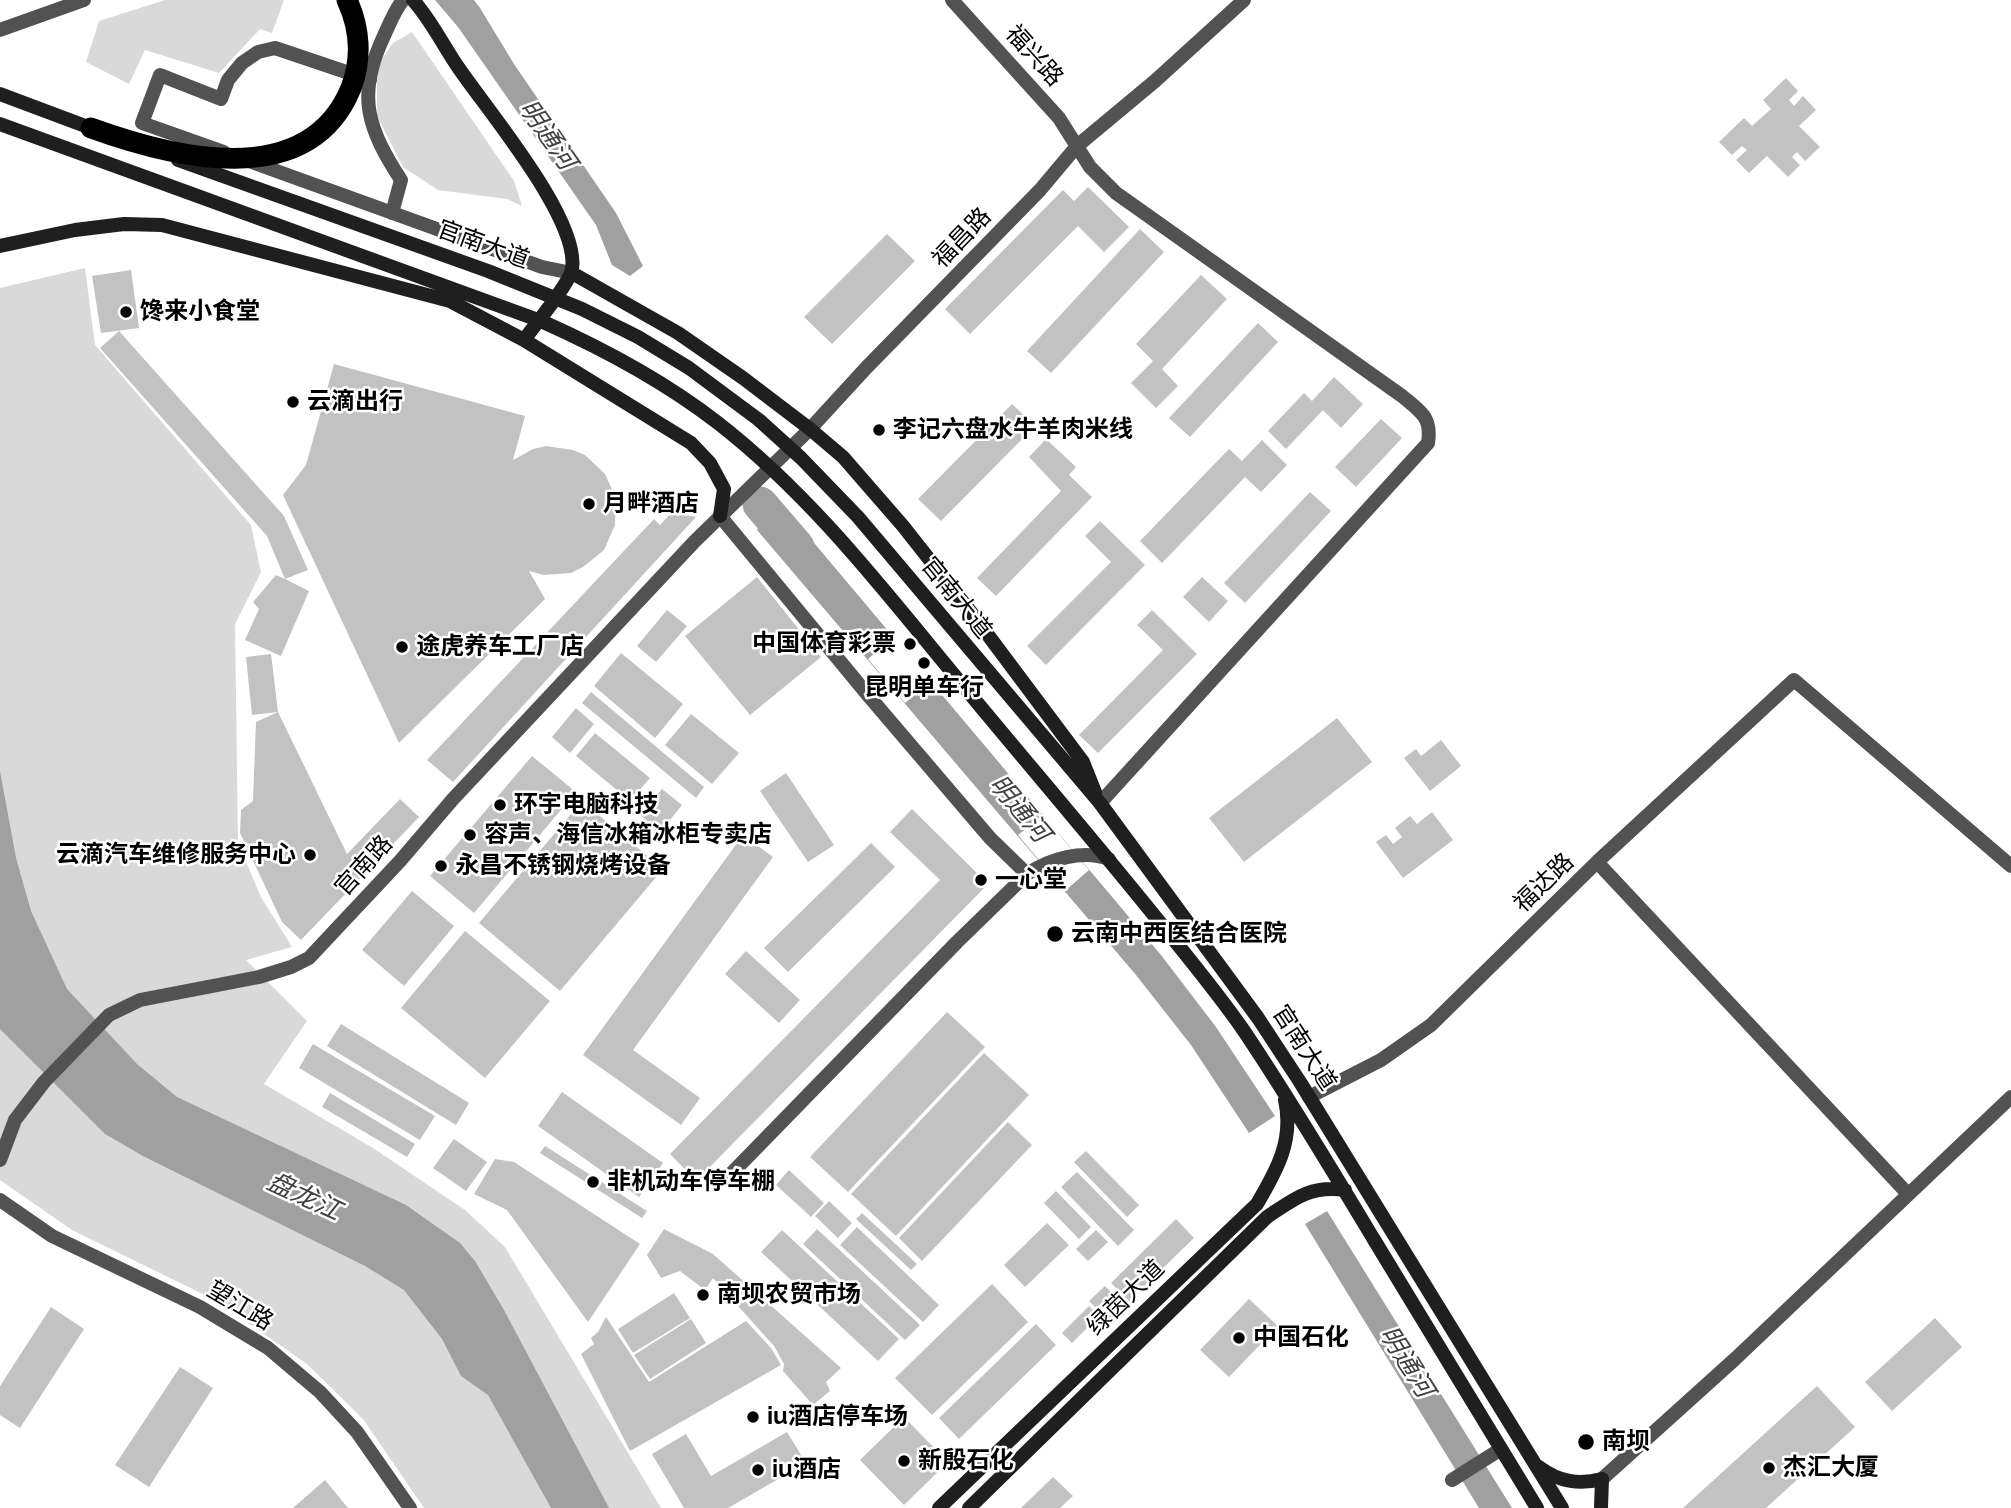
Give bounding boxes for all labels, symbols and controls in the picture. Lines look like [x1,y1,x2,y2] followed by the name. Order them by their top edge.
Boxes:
[999,20,1069,92] street label: 福兴路
[512,94,582,176] water label: 明通河
[927,202,997,274] street label: 福昌路
[433,215,533,275] street label: 官南大道
[140,298,260,326] place label: 馋来小食堂
[118,304,134,320] marker: 馋来小食堂
[307,388,403,416] place label: 云滴出行
[285,394,301,410] marker: 云滴出行
[893,416,1133,444] place label: 李记六盘水牛羊肉米线
[871,422,887,438] marker: 李记六盘水牛羊肉米线
[603,490,699,518] place label: 月畔酒店
[581,496,597,512] marker: 月畔酒店
[915,552,997,644] street label: 官南大道
[752,630,896,658] place label: 中国体育彩票
[416,633,584,661] place label: 途虎养车工厂店
[902,636,918,652] marker: 中国体育彩票
[394,639,410,655] marker: 途虎养车工厂店
[916,655,932,671] marker: 昆明单车行
[864,674,984,702] place label: 昆明单车行
[982,769,1056,849] water label: 明通河
[514,791,658,819] place label: 环宇电脑科技
[492,797,508,813] marker: 环宇电脑科技
[484,821,772,849] place label: 容声、海信冰箱冰柜专卖店
[462,827,478,843] marker: 容声、海信冰箱冰柜专卖店
[329,830,399,902] street label: 官南路
[56,841,296,869] place label: 云滴汽车维修服务中心
[302,847,318,863] marker: 云滴汽车维修服务中心
[1508,848,1580,918] street label: 福达路
[455,852,671,880] place label: 永昌不锈钢烧烤设备
[433,858,449,874] marker: 永昌不锈钢烧烤设备
[995,866,1067,894] place label: 一心堂
[973,872,989,888] marker: 一心堂
[1071,920,1287,948] place label: 云南中西医结合医院
[1045,924,1065,944] marker: 云南中西医结合医院
[1266,1000,1342,1096] street label: 官南大道
[262,1166,346,1228] water label: 盘龙江
[607,1168,775,1196] place label: 非机动车停车棚
[585,1174,601,1190] marker: 非机动车停车棚
[1081,1254,1171,1342] street label: 绿茵大道
[202,1275,278,1337] street label: 望江路
[717,1281,861,1309] place label: 南坝农贸市场
[695,1287,711,1303] marker: 南坝农贸市场
[1372,1321,1440,1403] water label: 明通河
[1253,1324,1349,1352] place label: 中国石化
[1231,1330,1247,1346] marker: 中国石化
[767,1403,908,1431] place label: iu酒店停车场
[745,1409,761,1425] marker: iu酒店停车场
[1602,1428,1650,1456] place label: 南坝
[1576,1432,1596,1452] marker: 南坝
[918,1447,1014,1475] place label: 新殷石化
[896,1453,912,1469] marker: 新殷石化
[1783,1454,1879,1482] place label: 杰汇大厦
[772,1456,841,1484] place label: iu酒店
[1761,1460,1777,1476] marker: 杰汇大厦
[750,1462,766,1478] marker: iu酒店

